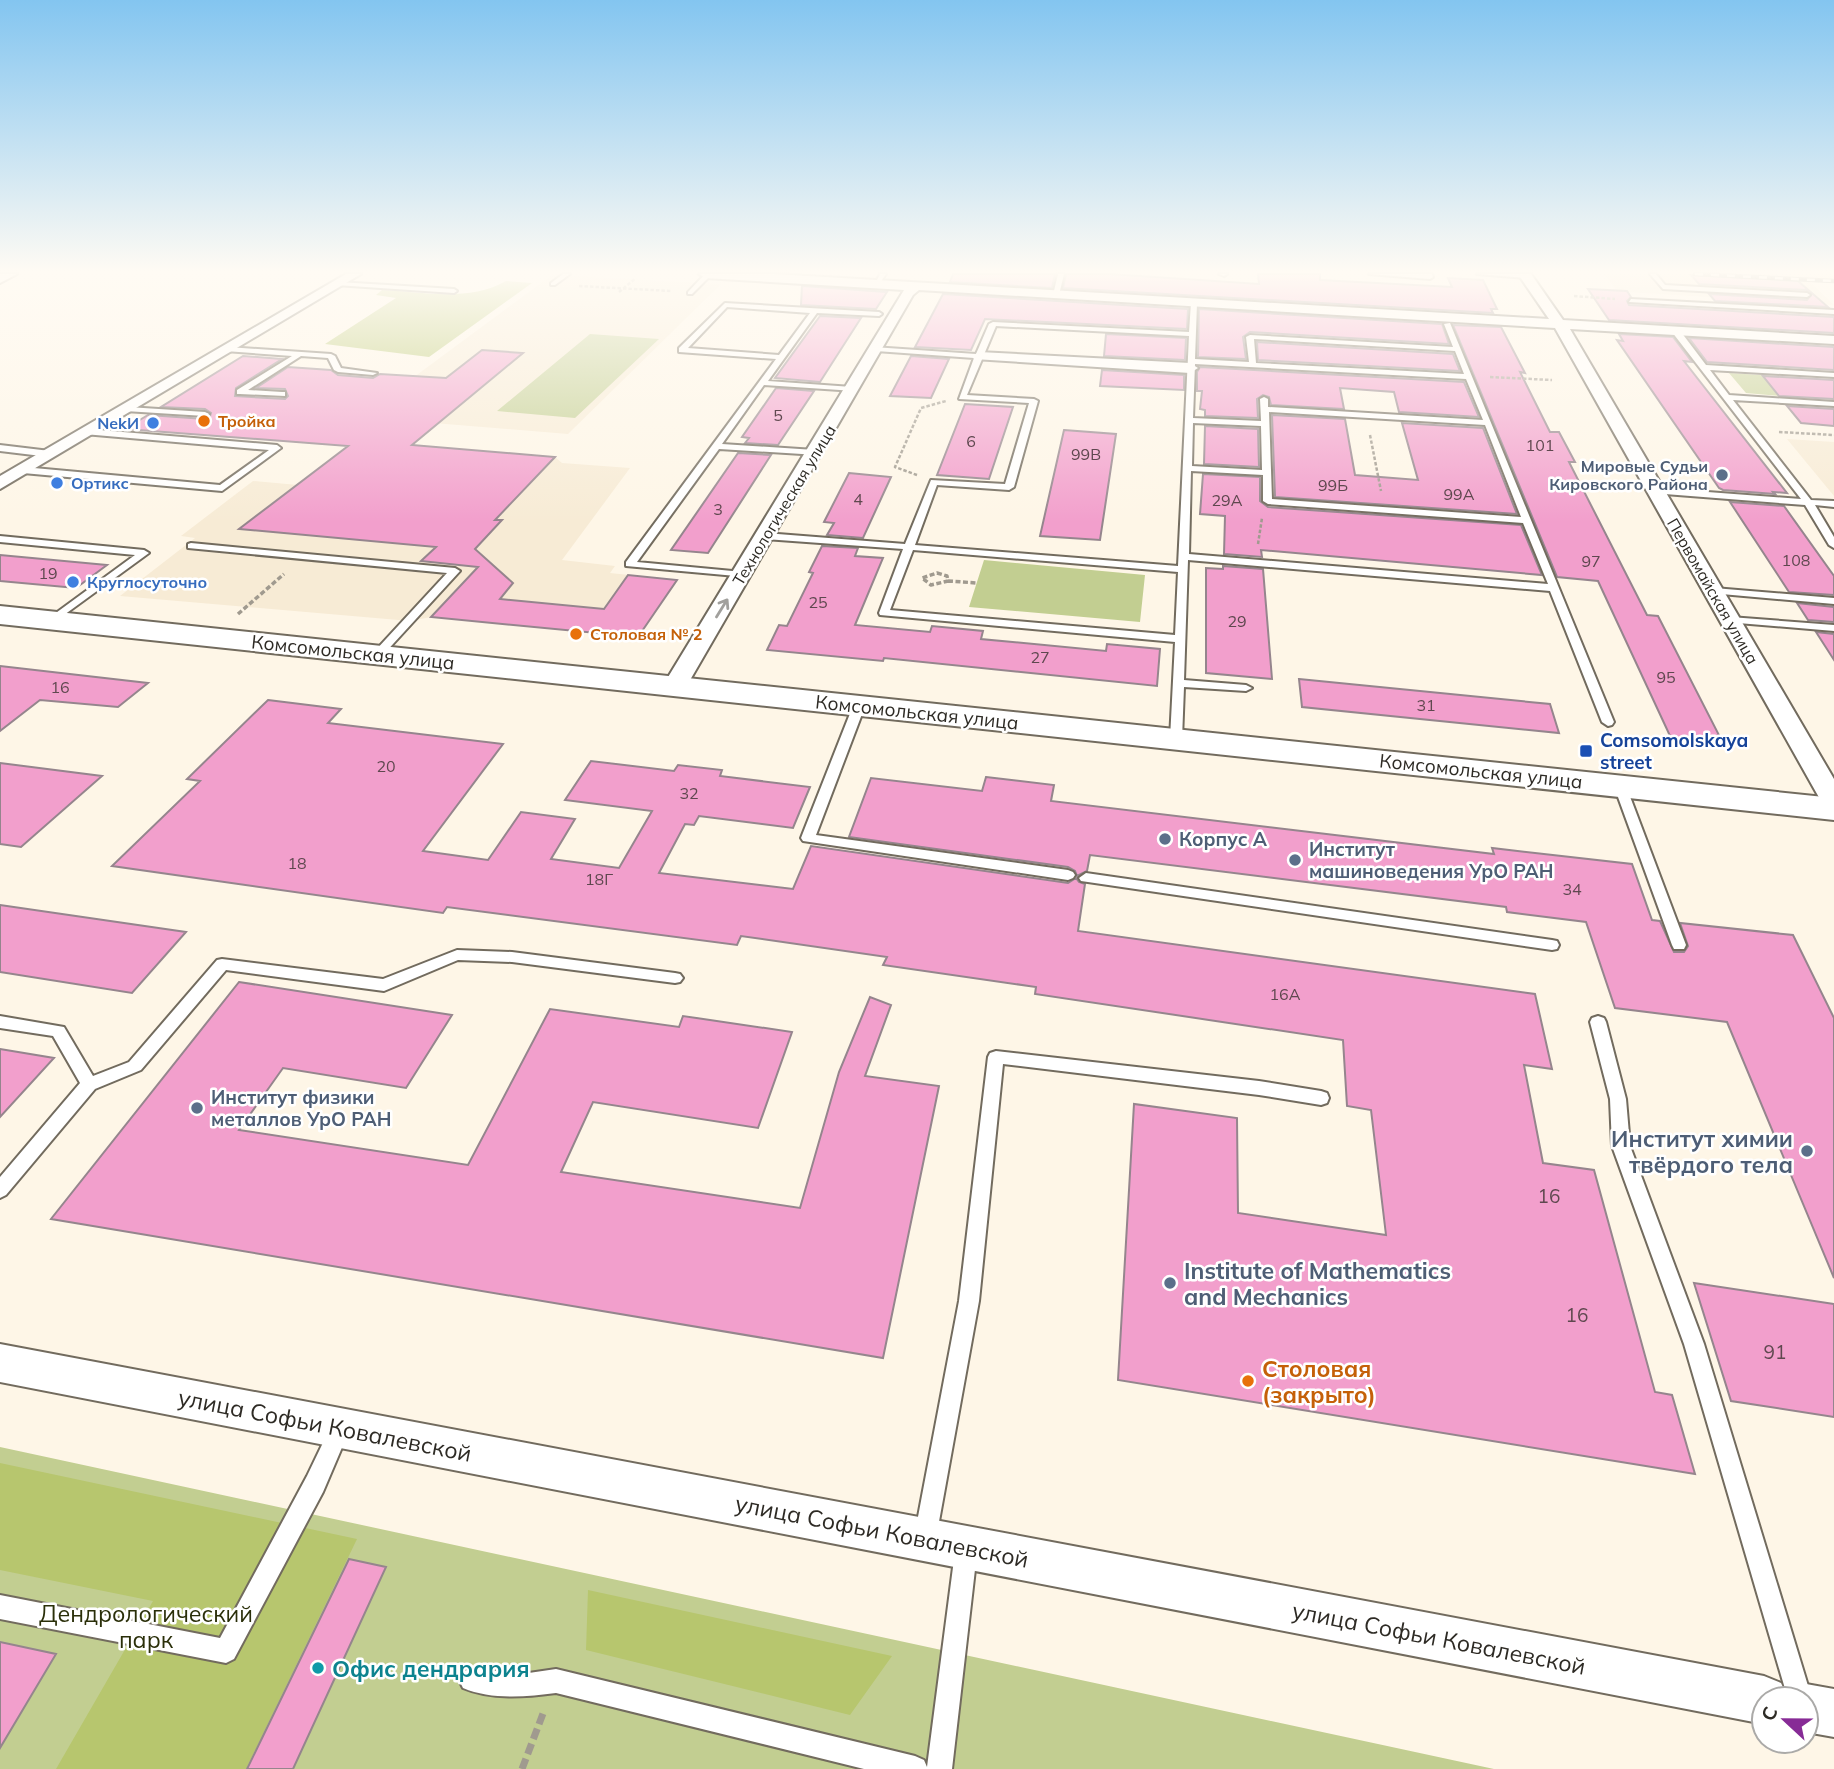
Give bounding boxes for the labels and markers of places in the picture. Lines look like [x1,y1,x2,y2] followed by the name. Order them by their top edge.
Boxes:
[218,411,276,431] place label: Тройка
[97,413,139,433] place label: NekИ
[196,413,212,429] marker: Тройка
[145,415,161,431] marker: NekИ
[1549,456,1708,494] place label: Мировые Судьи Кировского Района
[1714,467,1730,483] marker: Мировые Судьи Кировского Района
[71,473,129,493] place label: Ортикс
[49,475,65,491] marker: Ортикс
[87,572,207,592] place label: Круглосуточно
[65,574,81,590] marker: Круглосуточно
[590,624,702,644] place label: Столовая № 2
[568,626,584,642] marker: Столовая № 2
[1600,728,1748,774] place label: Comsomolskaya street
[1578,743,1594,759] marker: Comsomolskaya street
[1179,827,1268,851] place label: Корпус А
[1157,831,1173,847] marker: Корпус А
[1309,837,1554,883] place label: Институт машиноведения УрО РАН
[1287,852,1303,868] marker: Институт машиноведения УрО РАН
[211,1085,391,1131] place label: Институт физики металлов УрО РАН
[189,1100,205,1116] marker: Институт физики металлов УрО РАН
[1611,1124,1793,1179] place label: Институт химии твёрдого тела
[1799,1143,1815,1159] marker: Институт химии твёрдого тела
[1184,1256,1451,1311] place label: Institute of Mathematics and Mechanics
[1162,1275,1178,1291] marker: Institute of Mathematics and Mechanics
[1262,1354,1376,1409] place label: Столовая (закрыто)
[1240,1373,1256,1389] marker: Столовая (закрыто)
[332,1654,530,1683] place label: Офис дендрария
[310,1660,326,1676] marker: Офис дендрария

